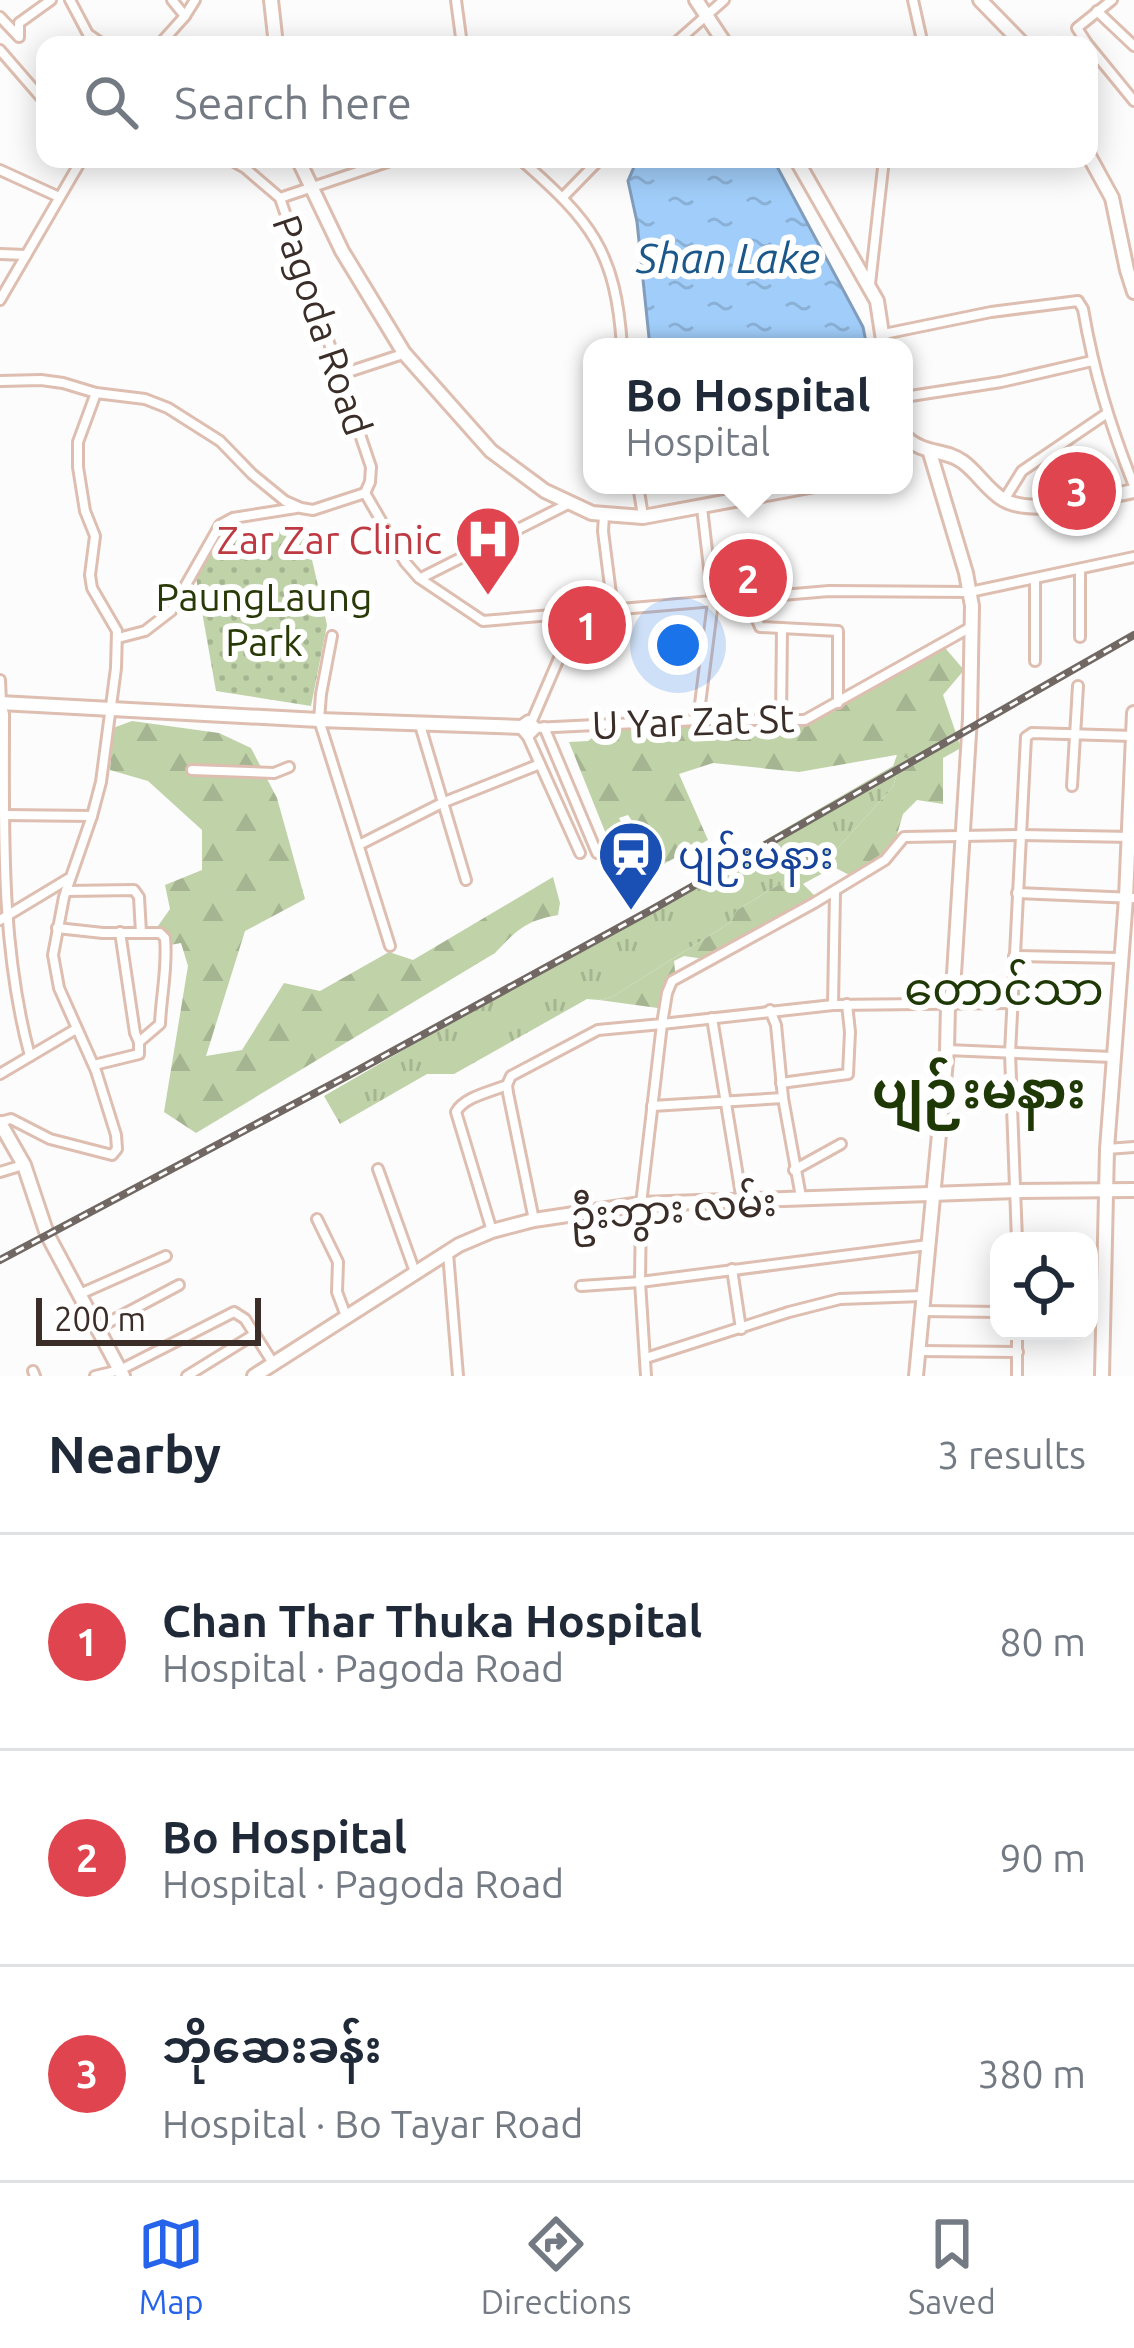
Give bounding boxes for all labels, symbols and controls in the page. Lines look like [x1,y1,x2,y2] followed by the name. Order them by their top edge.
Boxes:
[36,36,1098,168] search box
[78,69,144,135] icon: search
[174,77,412,128] text: Search here
[265,209,381,441] street label: Pagoda Road
[635,234,820,281] water label: Shan Lake
[583,338,913,494] popup
[626,369,870,420] text: Bo Hospital
[626,420,770,463] text: Hospital
[1038,446,1116,536] pin: 3
[453,504,523,598] hospital icon: Zar Zar Clinic
[217,518,442,561] place label: Zar Zar Clinic
[709,533,787,623] pin: 2
[156,575,372,663] park label: PaungLaung Park
[548,580,626,670] pin: 1
[648,615,708,675] your location
[591,696,795,746] street label: U Yar Zat St
[596,819,666,913] station icon: ပျဉ်းမနား
[678,830,834,887] place label: ပျဉ်းမနား
[904,958,1104,1014] district label: တောင်သာ
[872,1057,1086,1132] district label: ပျဉ်းမနား
[568,1176,779,1248] street label: ဦးဘွား လမ်း
[990,1232,1098,1340] map controls
[990,1232,1098,1340] button: locate
[36,1292,261,1345] scale bar
[54,1300,146,1337] text: 200 m
[48,1425,221,1483] text: Nearby
[937,1433,1086,1476] text: 3 results
[162,1595,702,1646] text: Chan Thar Thuka Hospital
[76,1620,98,1663] text: 1
[999,1620,1086,1663] text: 80 m
[162,1646,564,1689] text: Hospital · Pagoda Road
[162,1811,407,1862] text: Bo Hospital
[76,1836,98,1879] text: 2
[999,1836,1086,1879] text: 90 m
[162,1862,564,1905] text: Hospital · Pagoda Road
[162,2021,382,2072] text: ဘိုဆေးခန်း
[76,2052,98,2095] text: 3
[977,2052,1086,2095] text: 380 m
[162,2102,583,2145] text: Hospital · Bo Tayar Road
[138,2211,204,2320] tab: Map
[481,2211,631,2320] tab: Directions
[908,2211,996,2320] tab: Saved

